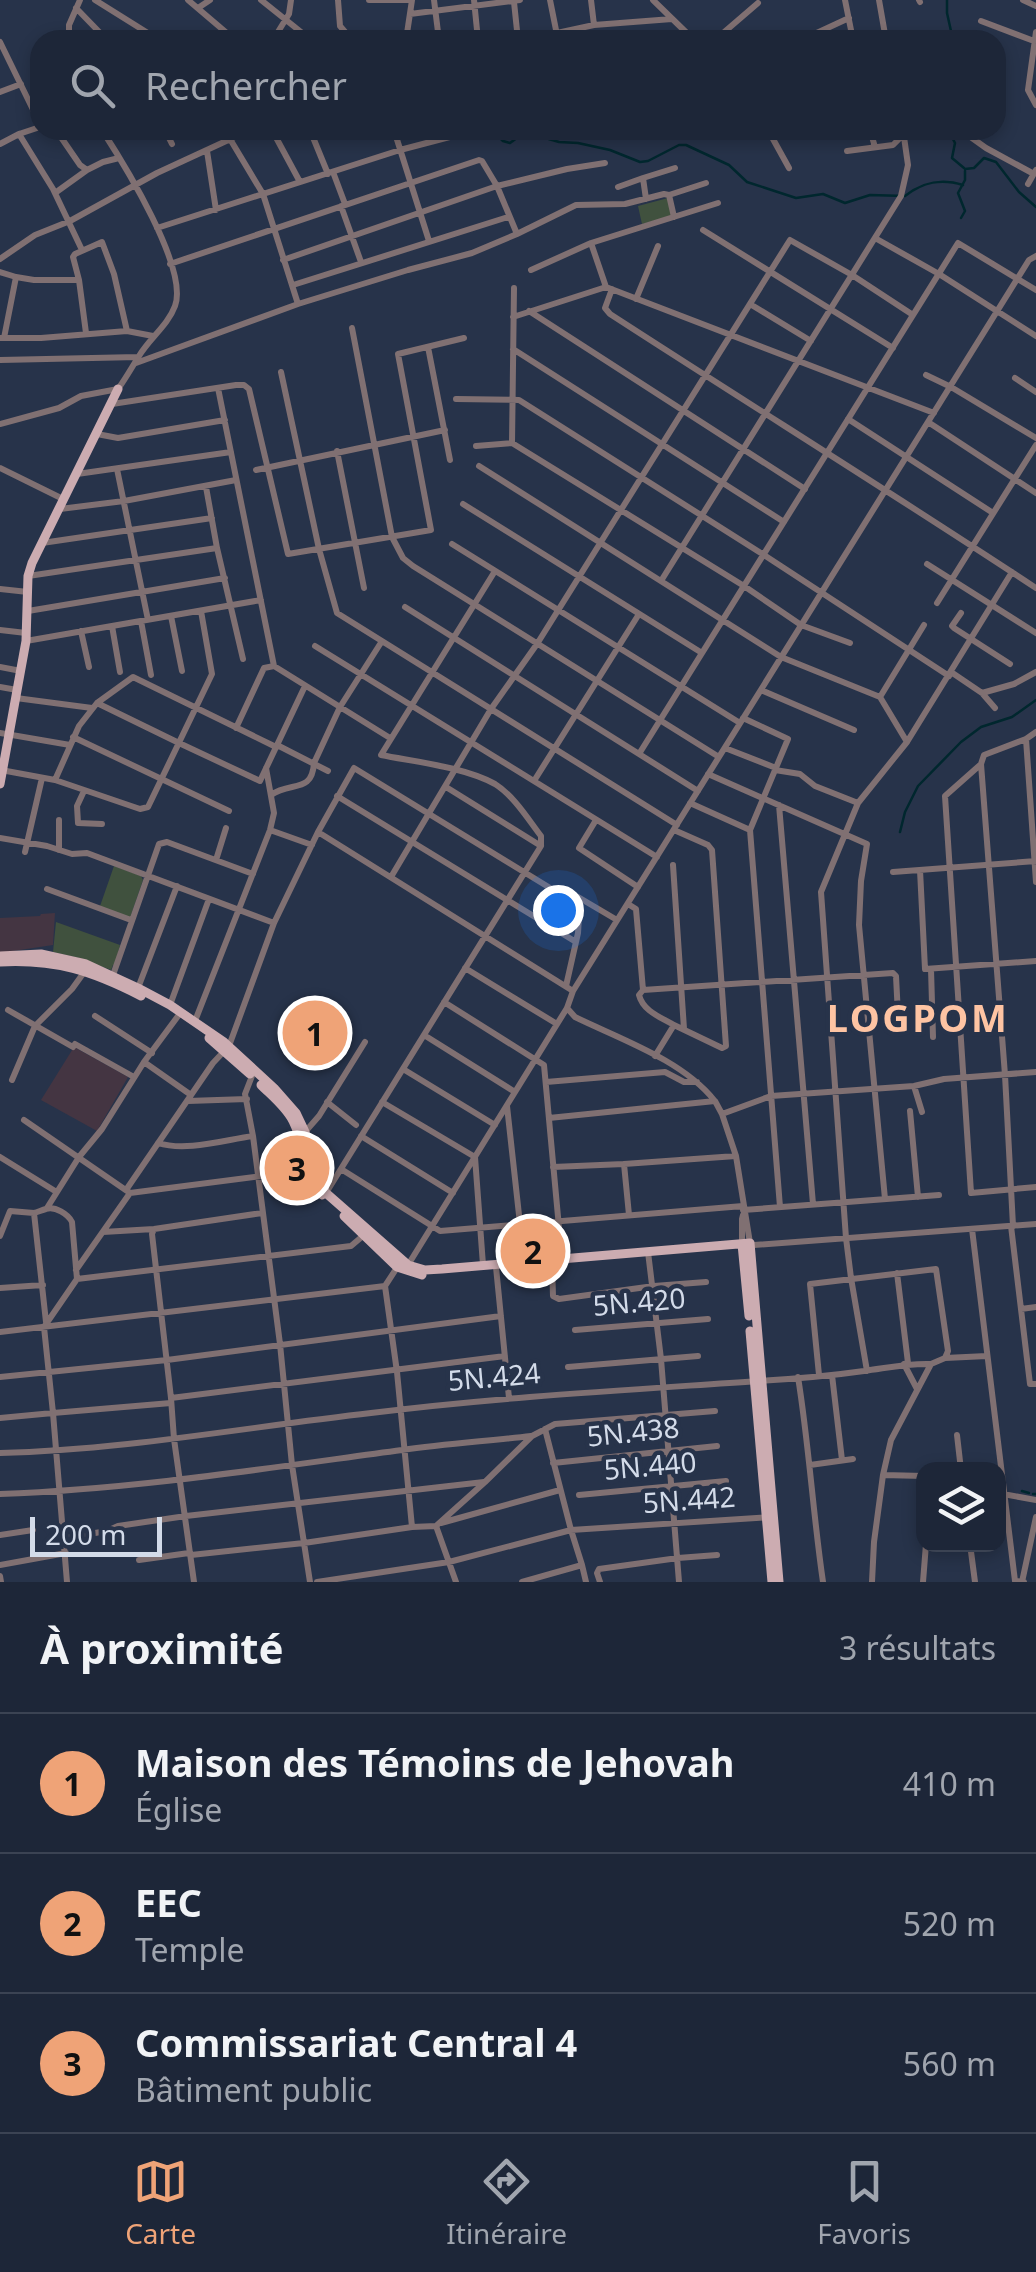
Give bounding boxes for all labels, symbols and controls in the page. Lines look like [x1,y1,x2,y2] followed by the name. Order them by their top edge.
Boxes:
[30,30,1006,140] search box
[65,58,120,113] icon: search
[145,59,347,111] text: Rechercher
[533,885,584,936] your location
[827,991,1009,1043] district label: LOGPOM
[282,996,348,1070] pin: 1
[264,1130,330,1206] pin: 3
[500,1214,566,1288] pin: 2
[591,1278,687,1324] street label: 5N.420
[446,1353,542,1399] street label: 5N.424
[585,1407,681,1455] street label: 5N.438
[602,1442,698,1488] street label: 5N.440
[916,1462,1006,1552] map controls
[916,1462,1006,1552] button: layers
[641,1477,737,1521] street label: 5N.442
[30,1512,162,1556] scale bar
[45,1515,127,1553] text: 200 m
[40,1619,284,1676] text: À proximité
[839,1626,996,1669] text: 3 résultats
[135,1736,735,1788] text: Maison des Témoins de Jehovah
[63,1762,82,1805] text: 1
[903,1762,996,1805] text: 410 m
[135,1788,222,1831] text: Église
[135,1876,202,1928] text: EEC
[63,1902,82,1945] text: 2
[903,1902,996,1945] text: 520 m
[135,1928,245,1971] text: Temple
[135,2016,577,2068] text: Commissariat Central 4
[63,2042,82,2085] text: 3
[903,2042,996,2085] text: 560 m
[135,2068,372,2111] text: Bâtiment public
[125,2154,196,2252] tab: Carte
[446,2154,567,2252] tab: Itinéraire
[817,2154,911,2252] tab: Favoris

